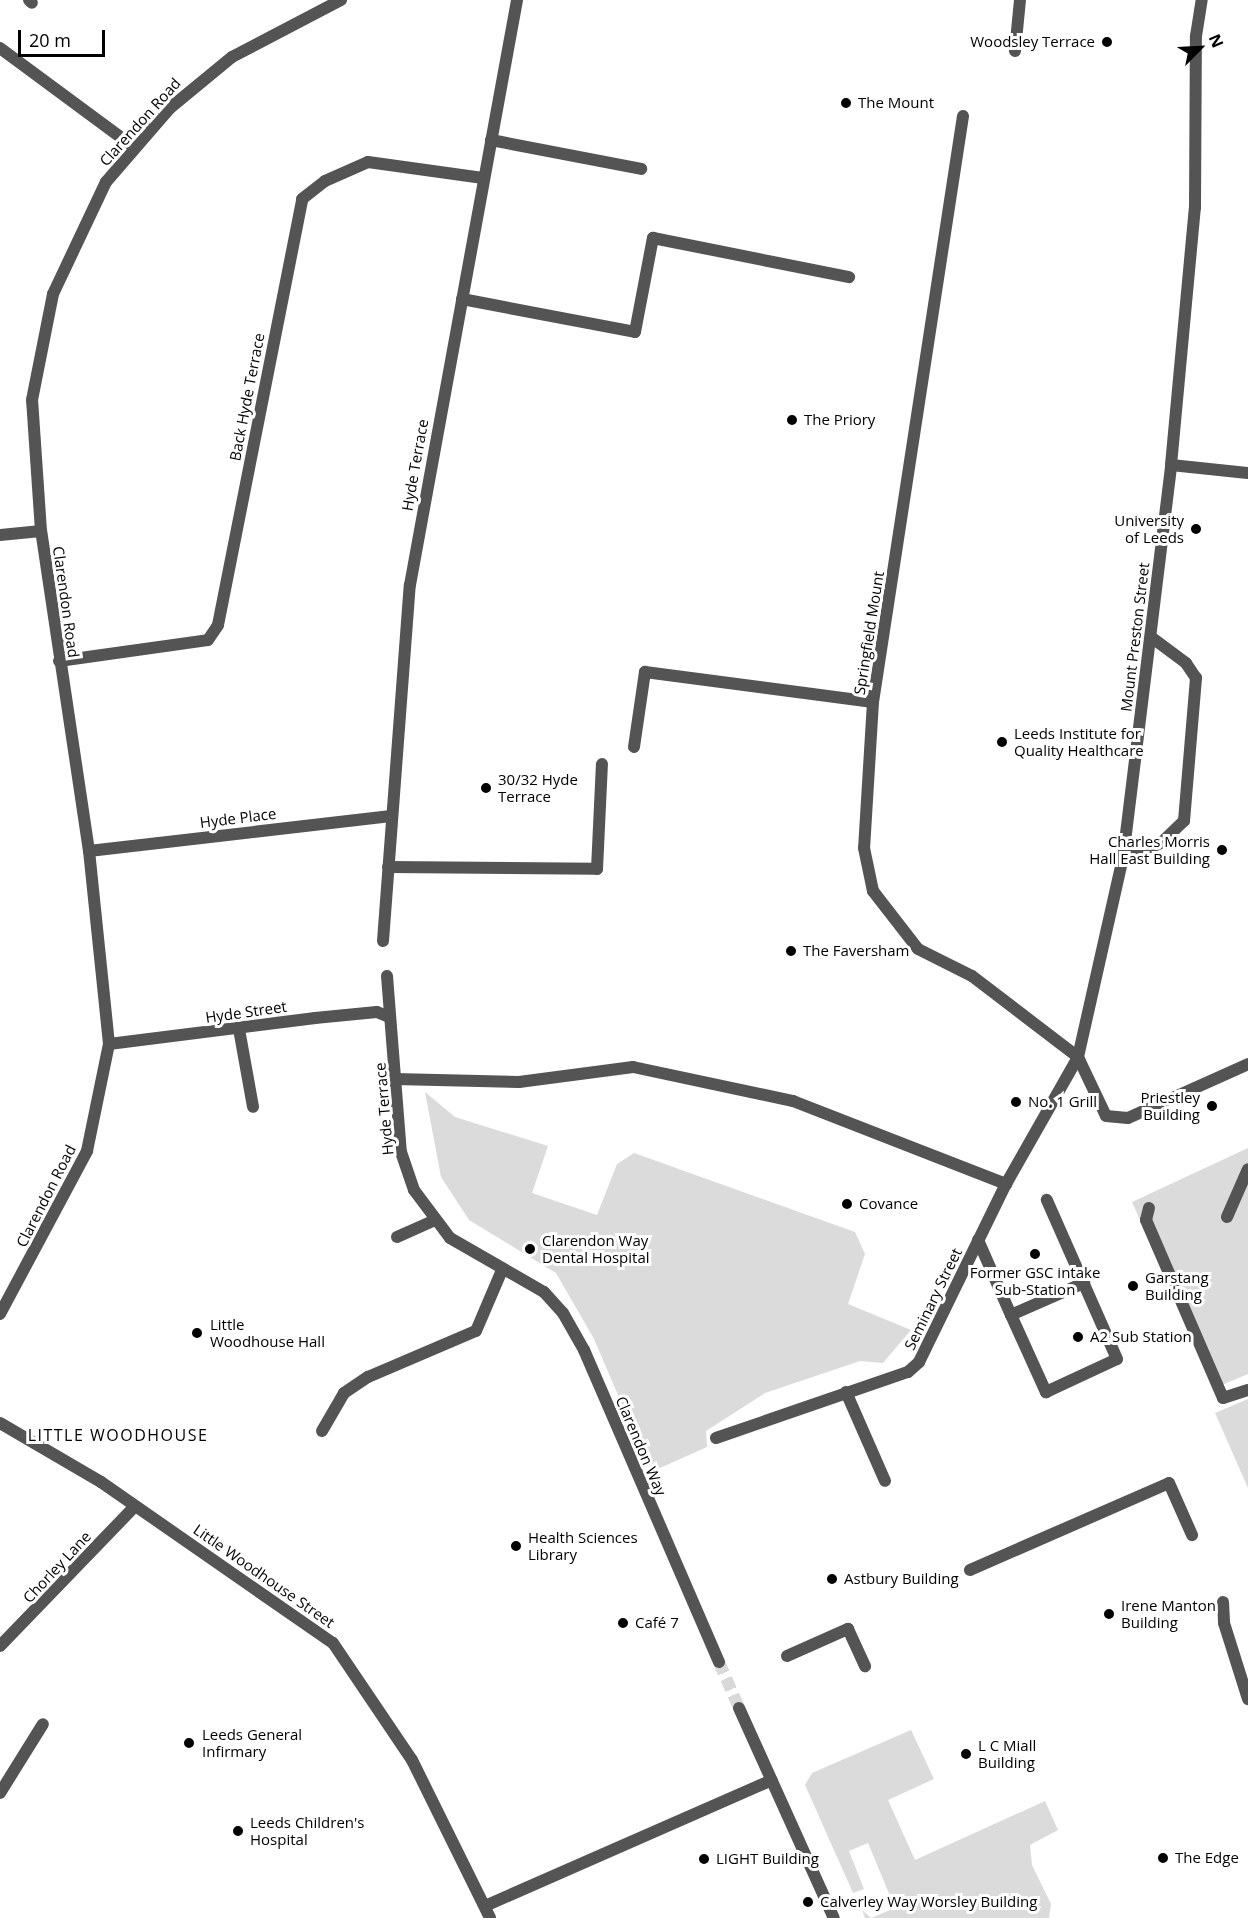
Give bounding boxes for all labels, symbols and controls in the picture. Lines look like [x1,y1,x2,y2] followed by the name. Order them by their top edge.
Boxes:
[21,18,108,56] scale bar
[1170,18,1230,78] north arrow
[29,28,71,52] text: 20 m
[1204,30,1229,51] text: N
[970,33,1095,51] place label: Woodsley Terrace
[1100,35,1114,49] marker: Woodsley Terrace
[96,74,184,170] street label: Clarendon Road
[858,94,934,112] place label: The Mount
[839,96,853,110] marker: The Mount
[226,332,268,462] street label: Back Hyde Terrace
[804,411,875,429] place label: The Priory
[785,413,799,427] marker: The Priory
[398,418,432,512] street label: Hyde Terrace
[1114,511,1184,546] place label: University of Leeds
[1189,522,1203,536] marker: University of Leeds
[49,545,83,659] street label: Clarendon Road
[1117,561,1153,713] street label: Mount Preston Street
[850,570,888,696] street label: Springfield Mount
[1014,724,1144,759] place label: Leeds Institute for Quality Healthcare
[995,735,1009,749] marker: Leeds Institute for Quality Healthcare
[498,770,578,805] place label: 30/32 Hyde Terrace
[479,781,493,795] marker: 30/32 Hyde Terrace
[199,804,277,832] street label: Hyde Place
[1089,832,1210,867] place label: Charles Morris Hall East Building
[1215,843,1229,857] marker: Charles Morris Hall East Building
[803,942,909,960] place label: The Faversham
[784,944,798,958] marker: The Faversham
[204,997,288,1027] street label: Hyde Street
[371,1062,397,1156] street label: Hyde Terrace
[1140,1088,1200,1123] place label: Priestley Building
[1028,1093,1097,1111] place label: No. 1 Grill
[1009,1095,1023,1109] marker: No. 1 Grill
[1205,1099,1219,1113] marker: Priestley Building
[12,1142,80,1250] street label: Clarendon Road
[859,1195,918,1213] place label: Covance
[840,1197,854,1211] marker: Covance
[542,1231,650,1266] place label: Clarendon Way Dental Hospital
[523,1242,537,1256] marker: Clarendon Way Dental Hospital
[901,1245,965,1353] street label: Seminary Street
[1028,1247,1042,1261] marker: Former GSC intake Sub-Station
[970,1263,1100,1298] place label: Former GSC intake Sub-Station
[1145,1268,1209,1303] place label: Garstang Building
[1126,1279,1140,1293] marker: Garstang Building
[210,1315,325,1350] place label: Little Woodhouse Hall
[188,1324,206,1342] marker: Little Woodhouse Hall
[1090,1328,1192,1346] place label: A2 Sub Station
[1071,1330,1085,1344] marker: A2 Sub Station
[612,1394,670,1498] street label: Clarendon Way
[28,1425,208,1445] district label: LITTLE WOODHOUSE
[190,1520,338,1632] street label: Little Woodhouse Street
[19,1528,95,1606] street label: Chorley Lane
[528,1528,638,1563] place label: Health Sciences Library
[509,1539,523,1553] marker: Health Sciences Library
[844,1570,959,1588] place label: Astbury Building
[825,1572,839,1586] marker: Astbury Building
[1121,1596,1216,1631] place label: Irene Manton Building
[1102,1607,1116,1621] marker: Irene Manton Building
[635,1614,679,1632] place label: Café 7
[616,1616,630,1630] marker: Café 7
[202,1725,302,1760] place label: Leeds General Infirmary
[180,1734,198,1752] marker: Leeds General Infirmary
[978,1736,1036,1771] place label: L C Miall Building
[959,1747,973,1761] marker: L C Miall Building
[250,1813,364,1848] place label: Leeds Children's Hospital
[231,1824,245,1838] marker: Leeds Children's Hospital
[1175,1849,1239,1867] place label: The Edge
[716,1850,819,1868] place label: LIGHT Building
[1156,1851,1170,1865] marker: The Edge
[697,1852,711,1866] marker: LIGHT Building
[820,1893,1037,1911] place label: Calverley Way Worsley Building
[801,1895,815,1909] marker: Calverley Way Worsley Building

